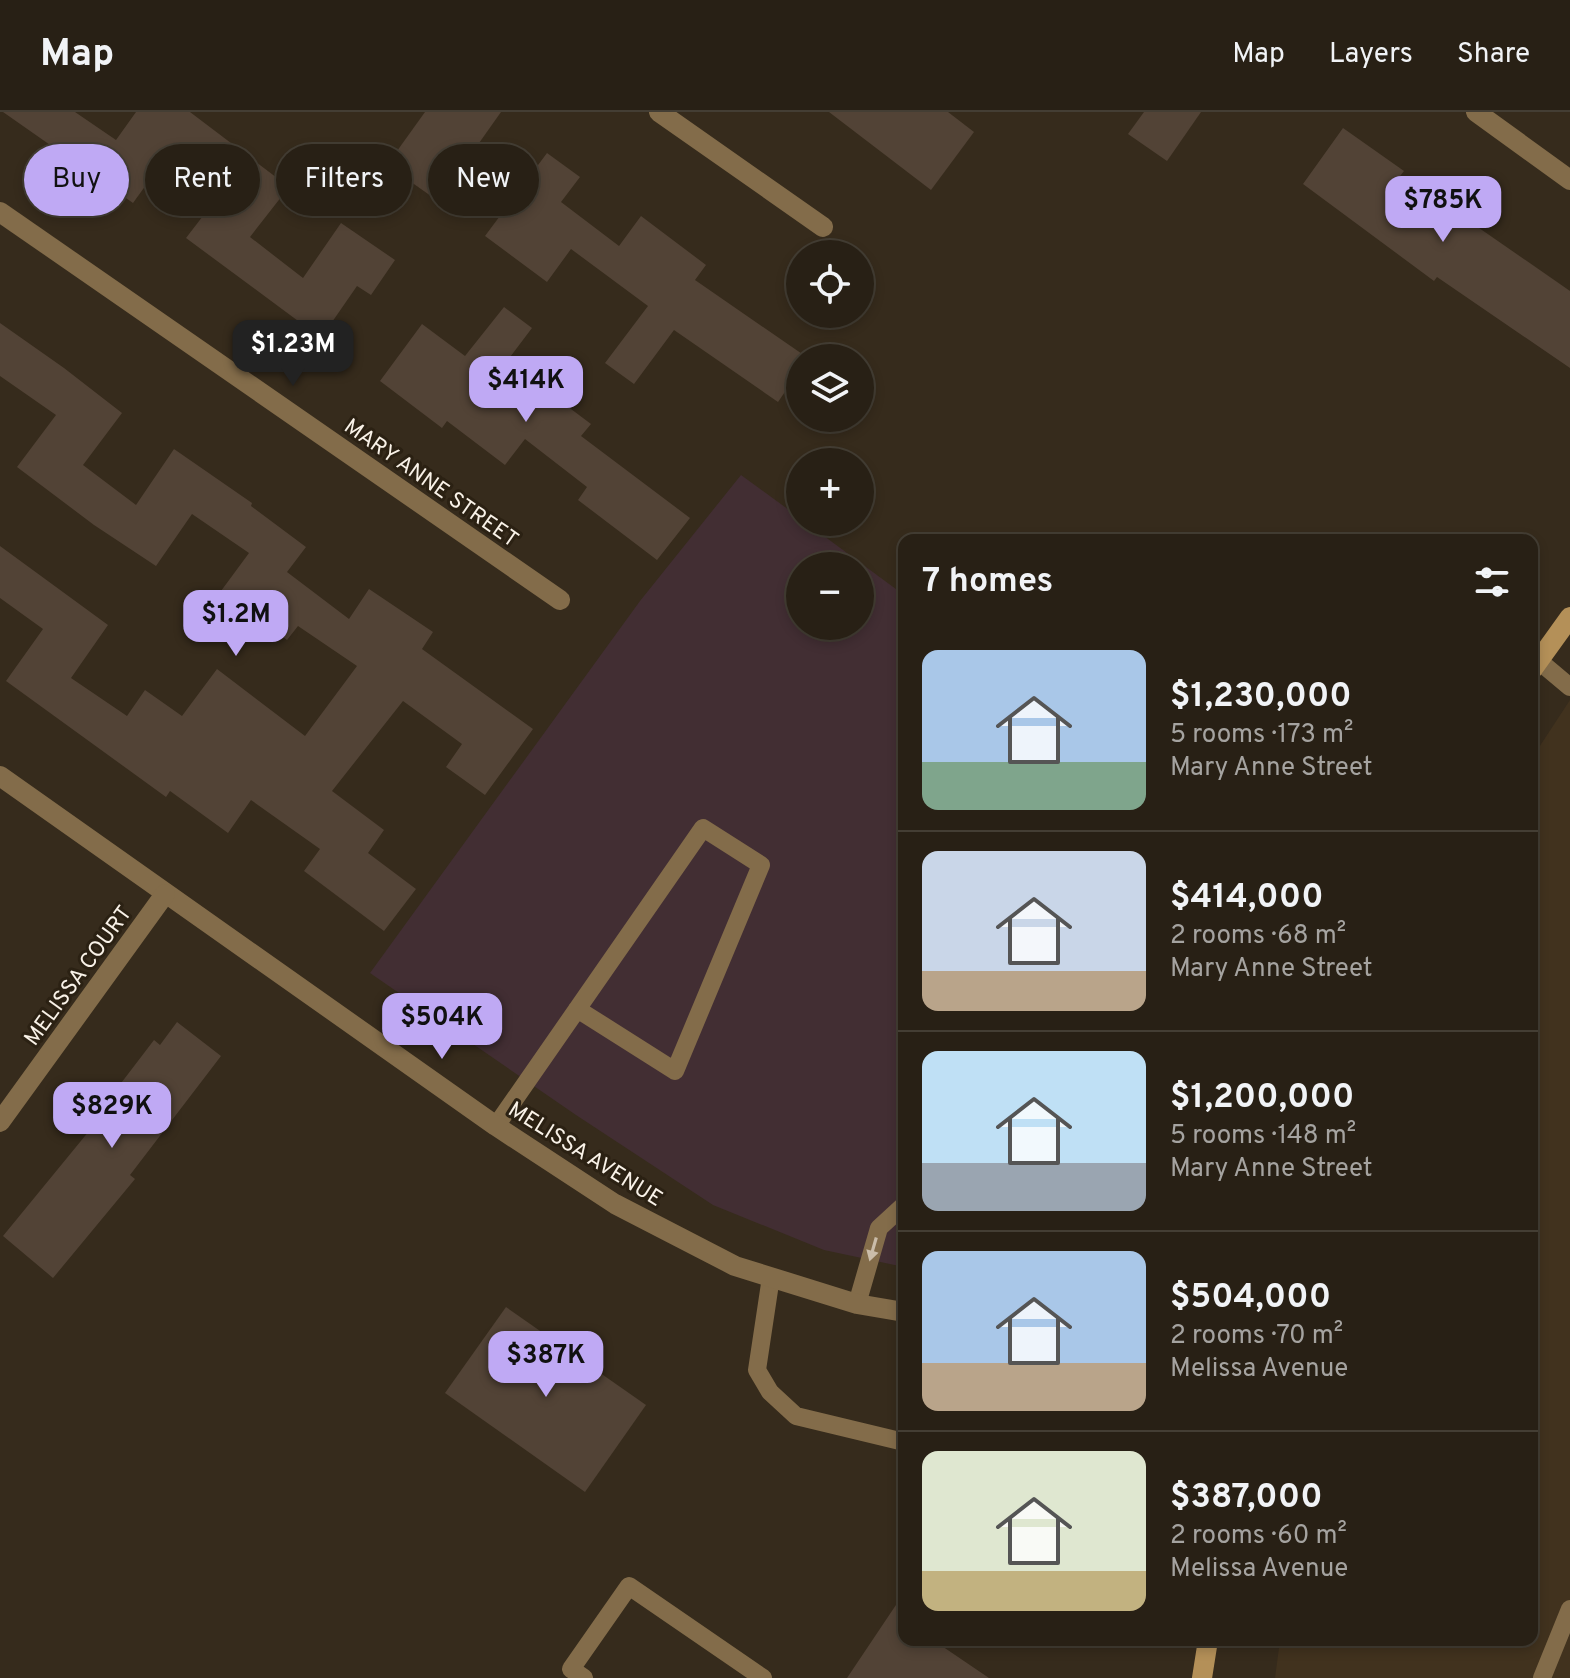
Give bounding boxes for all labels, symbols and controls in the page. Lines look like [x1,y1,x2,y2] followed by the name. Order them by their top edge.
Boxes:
[40,31,114,80] text: Map
[1232,37,1285,73] text: Map
[1329,37,1413,73] text: Layers
[1457,37,1530,73] text: Share
[24,144,129,216] chip: Buy
[145,144,260,216] chip: Rent
[276,144,412,216] chip: Filters
[428,144,539,216] chip: New
[1387,176,1499,244] pin: $785K
[1403,185,1483,218] text: $785K
[786,240,874,640] map controls
[786,240,874,328] button: locate
[228,320,358,388] pin: $1.23M
[251,329,335,362] text: $1.23M
[786,344,874,432] button: layers
[470,356,582,424] pin: $414K
[487,365,565,398] text: $414K
[338,414,523,554] street label: MARY ANNE STREET
[786,448,874,536] button: +
[786,552,874,640] button: −
[1470,560,1514,604] icon: filters
[922,561,1053,604] text: 7 homes
[180,590,292,658] pin: $1.2M
[201,599,271,632] text: $1.2M
[1170,676,1352,719] text: $1,230,000
[986,682,1082,778] icon: home
[1170,719,1353,752] text: 5 rooms · 173 m²
[1170,752,1373,785] text: Mary Anne Street
[1170,877,1324,920] text: $414,000
[986,883,1082,979] icon: home
[19,901,139,1052] street label: MELISSA COURT
[1170,920,1346,953] text: 2 rooms · 68 m²
[1170,953,1373,986] text: Mary Anne Street
[386,993,498,1061] pin: $504K
[400,1002,484,1035] text: $504K
[1170,1077,1354,1120] text: $1,200,000
[56,1082,168,1150] pin: $829K
[986,1083,1082,1179] icon: home
[71,1091,153,1124] text: $829K
[502,1097,667,1213] street label: MELISSA AVENUE
[1170,1120,1356,1153] text: 5 rooms · 148 m²
[1170,1153,1373,1186] text: Mary Anne Street
[866,1238,879,1262] one-way arrow
[1170,1277,1331,1320] text: $504,000
[986,1283,1082,1379] icon: home
[1170,1320,1343,1353] text: 2 rooms · 70 m²
[490,1331,602,1399] pin: $387K
[506,1340,586,1373] text: $387K
[1170,1353,1348,1386] text: Melissa Avenue
[1170,1477,1323,1520] text: $387,000
[986,1483,1082,1579] icon: home
[1170,1520,1347,1553] text: 2 rooms · 60 m²
[1170,1553,1348,1586] text: Melissa Avenue

